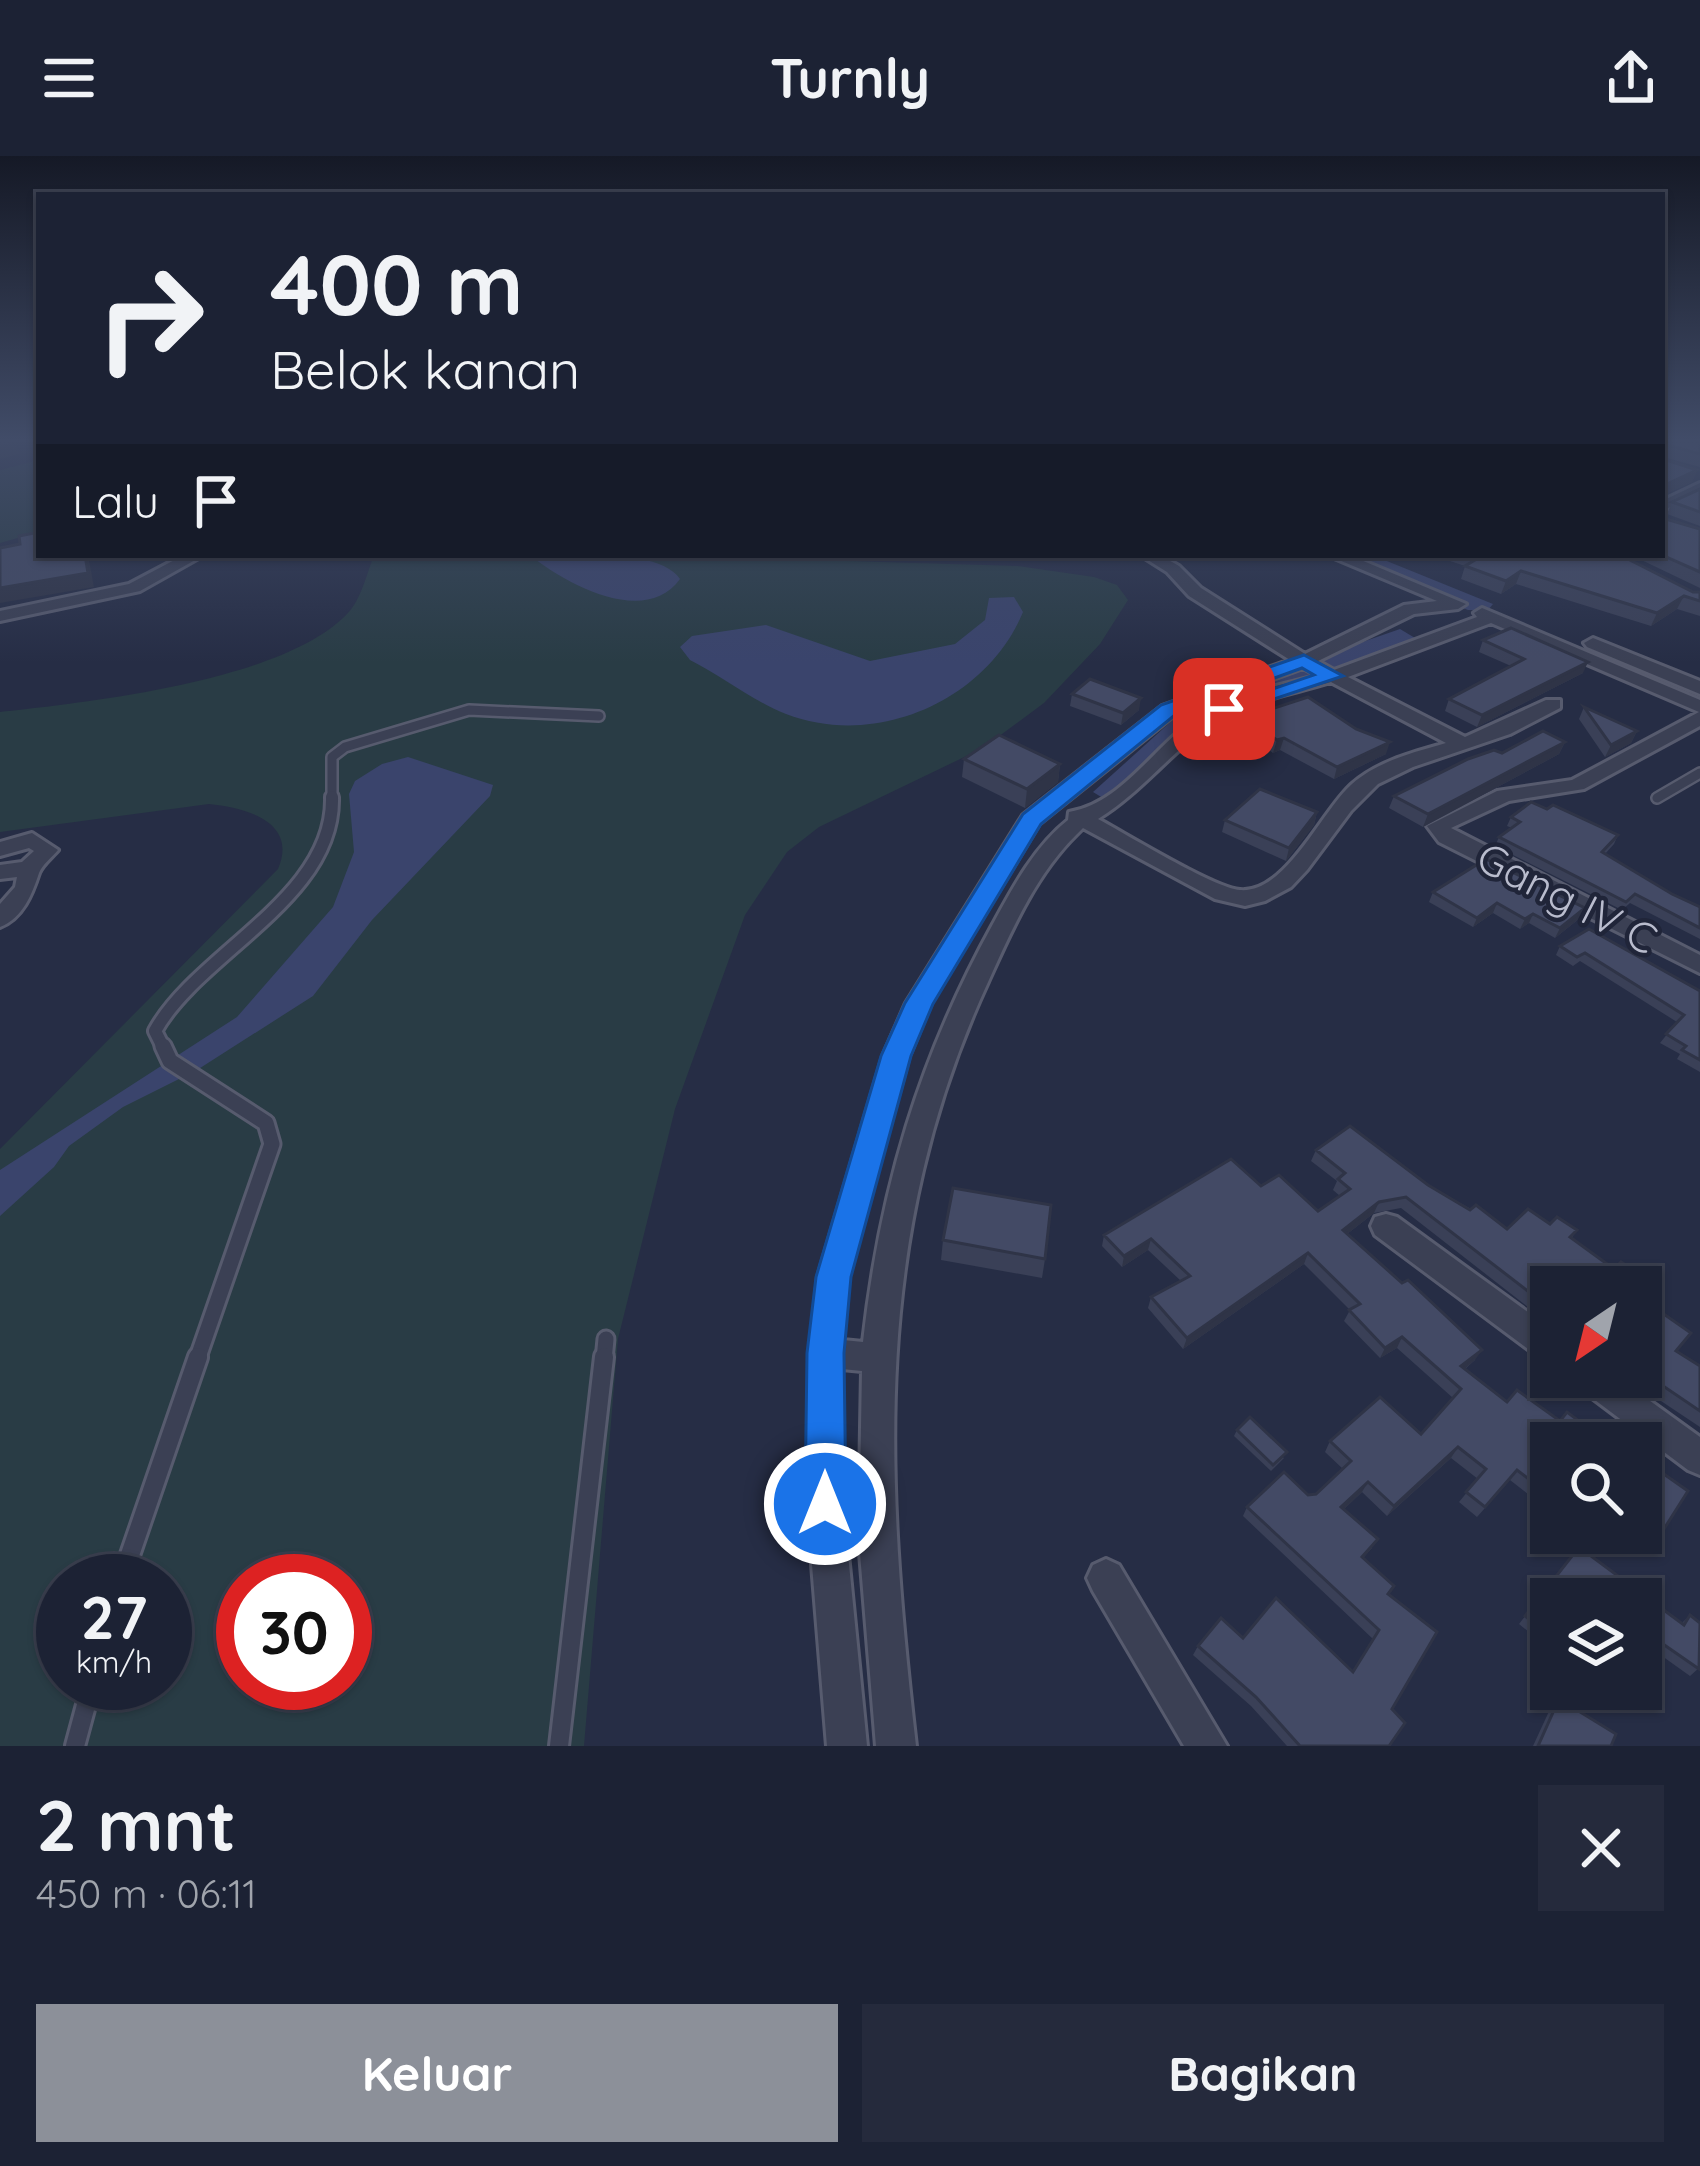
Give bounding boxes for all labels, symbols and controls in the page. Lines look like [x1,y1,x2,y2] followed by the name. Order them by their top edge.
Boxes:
[770,44,930,112] text: Turnly
[36,45,102,111] icon: menu
[1598,45,1664,111] icon: share
[270,231,524,336] text: 400 m
[72,240,228,396] icon: right
[270,335,580,403] text: Belok kanan
[183,468,249,534] icon: arrive
[72,473,159,529] text: Lalu
[1173,658,1275,760] pin
[1191,676,1257,742] icon: arrive
[1469,830,1666,965] street label: Gang IV C
[1530,1266,1662,1398] north arrow
[1530,1266,1662,1710] map controls
[1530,1422,1662,1554] button: search
[762,1441,888,1567] position arrow
[216,1554,372,1710] speed limit sign: 30
[1530,1578,1662,1710] button: layers
[80,1579,148,1654] text: 27
[76,1643,152,1681] text: km/h
[36,1779,236,1869] text: 2 mnt
[1538,1785,1664,1911] button: close
[36,1869,257,1918] text: 450 m · 06:11
[36,2004,838,2142] button: Keluar
[862,2004,1664,2142] button: Bagikan

